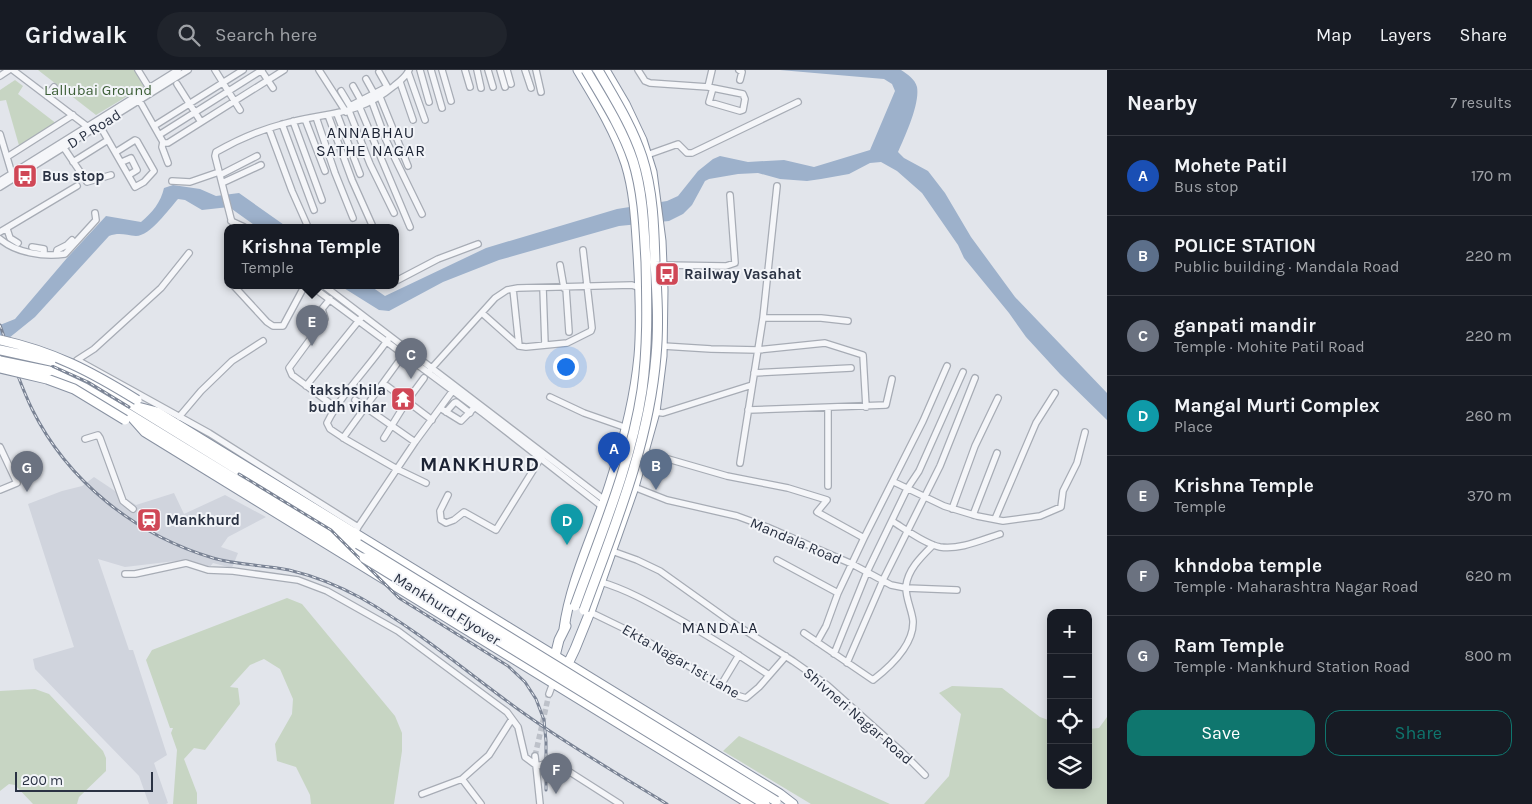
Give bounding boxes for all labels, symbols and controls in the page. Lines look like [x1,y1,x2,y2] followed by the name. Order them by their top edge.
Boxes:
[157,12,507,57] search box
[25,21,127,49] text: Gridwalk
[175,21,203,49] icon: search
[215,24,317,46] text: Search here
[1316,24,1352,46] text: Map
[1380,24,1432,46] text: Layers
[1460,24,1507,46] text: Share
[44,81,152,99] park label: Lallubai Ground
[1127,91,1197,115] text: Nearby
[1450,93,1512,112] text: 7 results
[64,106,124,152] street label: D P Road
[316,123,426,160] district label: ANNABHAU SATHE NAGAR
[1174,155,1287,177] text: Mohete Patil
[12,163,38,189] bus stop icon: Bus stop
[1138,166,1148,185] text: A
[1471,166,1512,185] text: 170 m
[42,167,104,185] place label: Bus stop
[1174,177,1238,196] text: Bus stop
[224,224,399,289] popup
[1174,235,1316,257] text: POLICE STATION
[242,236,381,258] text: Krishna Temple
[1138,246,1148,265] text: B
[1465,246,1512,265] text: 220 m
[1174,257,1399,276] text: Public building · Mandala Road
[242,258,294,277] text: Temple
[654,261,680,287] bus stop icon: Railway Vasahat
[684,265,801,283] place label: Railway Vasahat
[296,305,328,346] pin: E
[1174,315,1316,337] text: ganpati mandir
[1138,326,1148,345] text: C
[1465,326,1512,345] text: 220 m
[1174,337,1365,356] text: Temple · Mohite Patil Road
[395,338,427,379] pin: C
[553,354,579,380] your location
[308,381,386,416] place label: takshshila budh vihar
[390,386,416,412] temple icon: takshshila budh vihar
[1174,395,1380,417] text: Mangal Murti Complex
[1138,406,1148,425] text: D
[1465,406,1512,425] text: 260 m
[1174,417,1213,436] text: Place
[598,432,630,473] pin: A
[640,449,672,490] pin: B
[11,451,43,492] pin: G
[420,453,540,476] district label: MANKHURD
[1174,475,1314,497] text: Krishna Temple
[1138,486,1148,505] text: E
[1467,486,1512,505] text: 370 m
[1174,497,1226,516] text: Temple
[551,504,583,545] pin: D
[136,507,162,533] station icon: Mankhurd
[166,511,240,529] place label: Mankhurd
[748,514,844,568] street label: Mandala Road
[1174,555,1322,577] text: khndoba temple
[1139,566,1147,585] text: F
[1465,566,1512,585] text: 620 m
[390,569,504,649] street label: Mankhurd Flyover
[1174,577,1418,596] text: Temple · Maharashtra Nagar Road
[1047,609,1092,789] map controls
[1047,609,1092,654] button: +
[681,618,759,637] district label: MANDALA
[619,620,743,702] street label: Ekta Nagar 1st Lane
[1174,635,1284,657] text: Ram Temple
[1138,646,1148,665] text: G
[1464,646,1512,665] text: 800 m
[1047,654,1092,699] button: −
[1174,657,1410,676] text: Temple · Mankhurd Station Road
[800,664,916,768] street label: Shivneri Nagar Road
[1047,699,1092,744] button: locate
[1127,710,1315,756] button: Save
[1325,710,1512,756] button: Share
[1047,744,1092,789] button: layers
[540,753,572,794] pin: F
[15,769,152,792] scale bar
[22,772,63,789] text: 200 m

